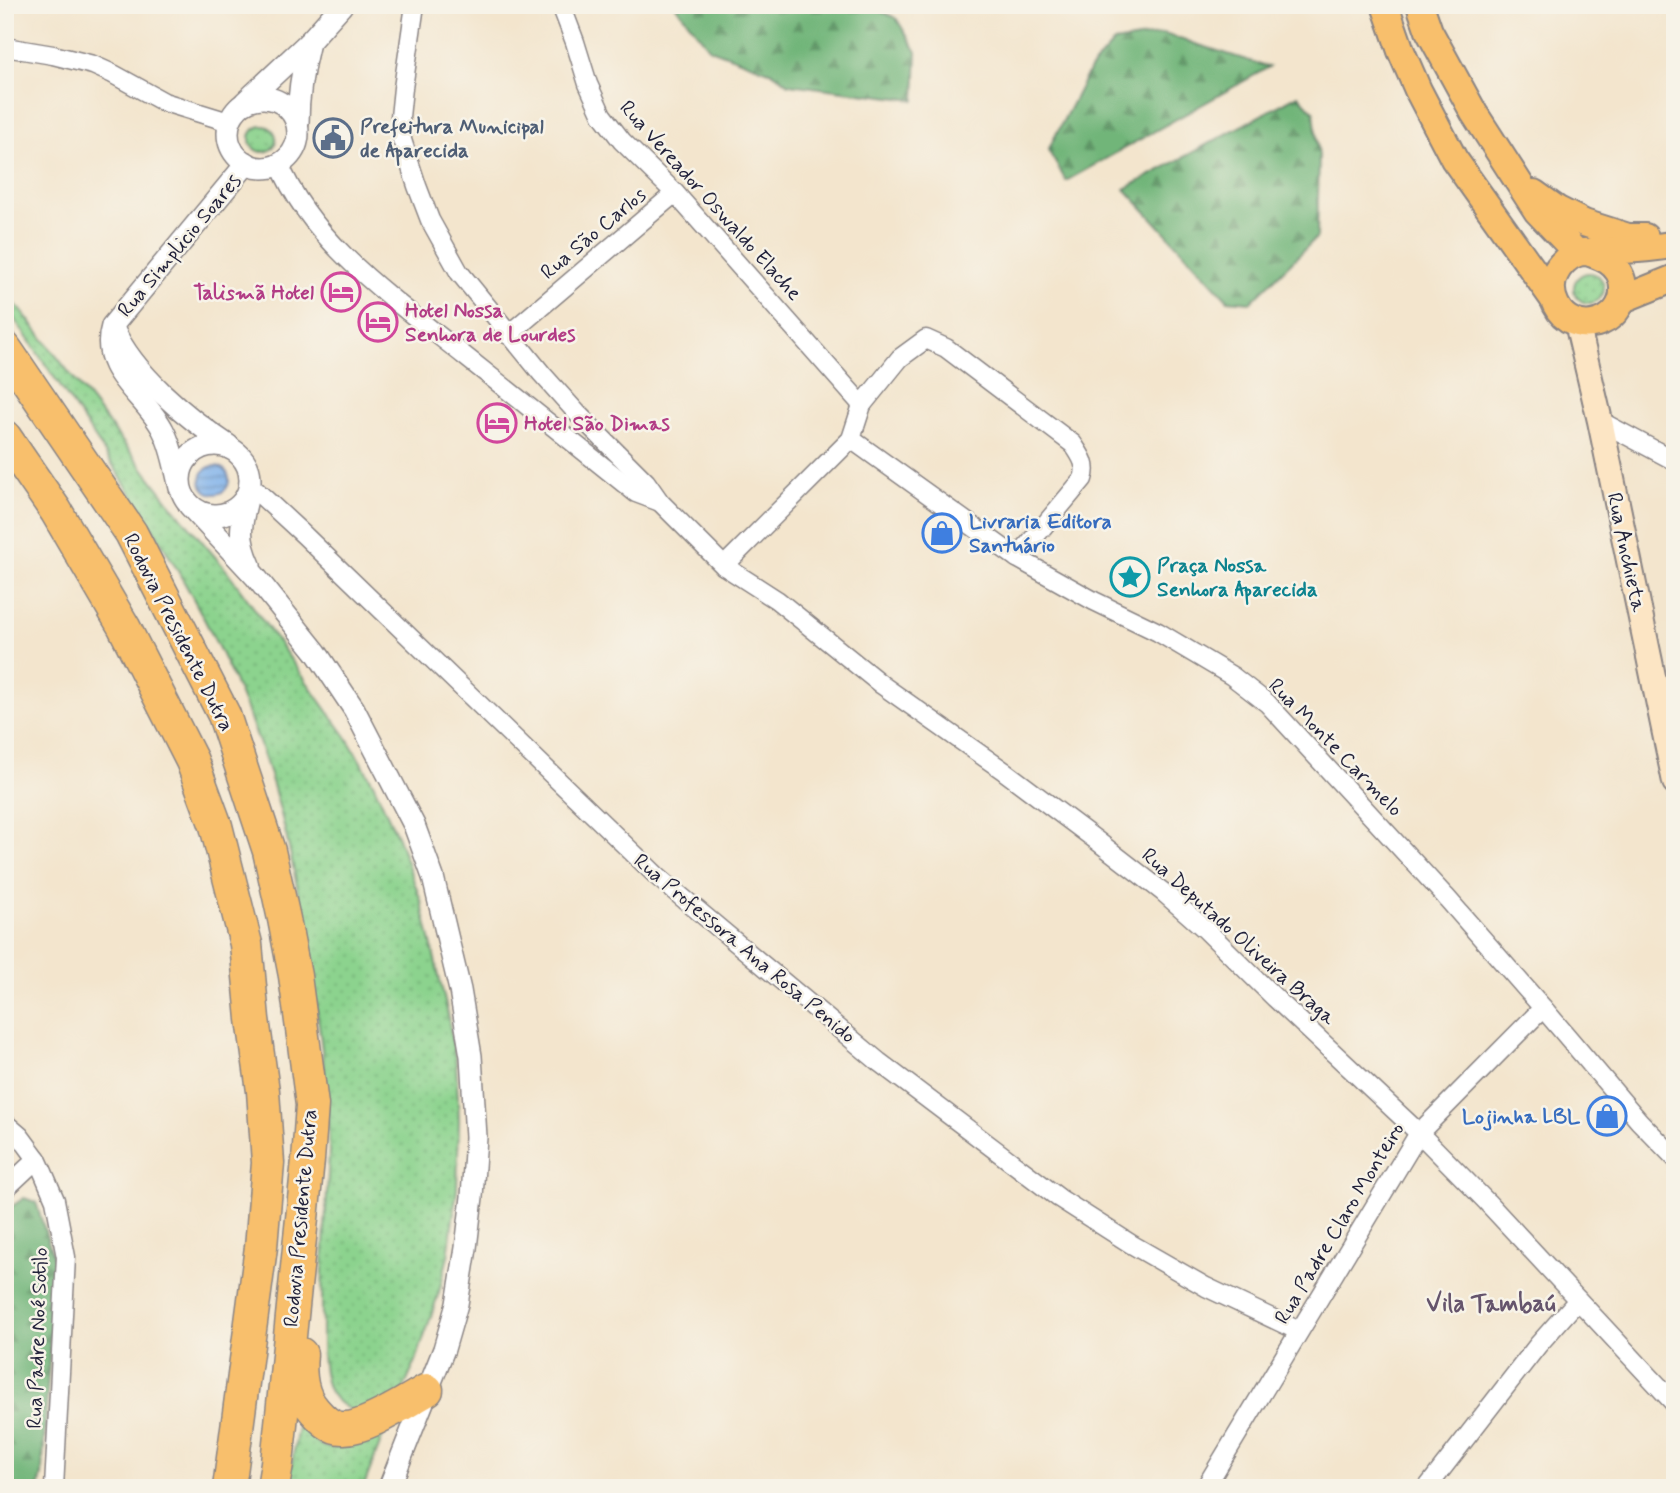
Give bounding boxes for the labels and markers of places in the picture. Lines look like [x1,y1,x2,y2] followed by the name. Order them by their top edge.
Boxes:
[360,113,544,166] place label: Prefeitura Municipal de Aparecida
[312,117,354,159] public building icon: Prefeitura Municipal de Aparecida
[320,271,362,313] hotel icon: Talismã Hotel
[193,279,314,307] place label: Talismã Hotel
[405,297,576,349] place label: Hotel Nossa Senhora de Lourdes
[357,301,399,343] hotel icon: Hotel Nossa Senhora de Lourdes
[476,402,518,444] hotel icon: Hotel São Dimas
[524,410,670,438] place label: Hotel São Dimas
[969,508,1112,560] place label: Livraria Editora Santuário
[921,512,963,554] shop icon: Livraria Editora Santuário
[1157,552,1318,605] place label: Praça Nossa Senhora Aparecida
[1109,556,1151,598] place icon: Praça Nossa Senhora Aparecida
[1586,1095,1628,1137] shop icon: Lojinha LBL
[1462,1103,1581,1131] place label: Lojinha LBL

